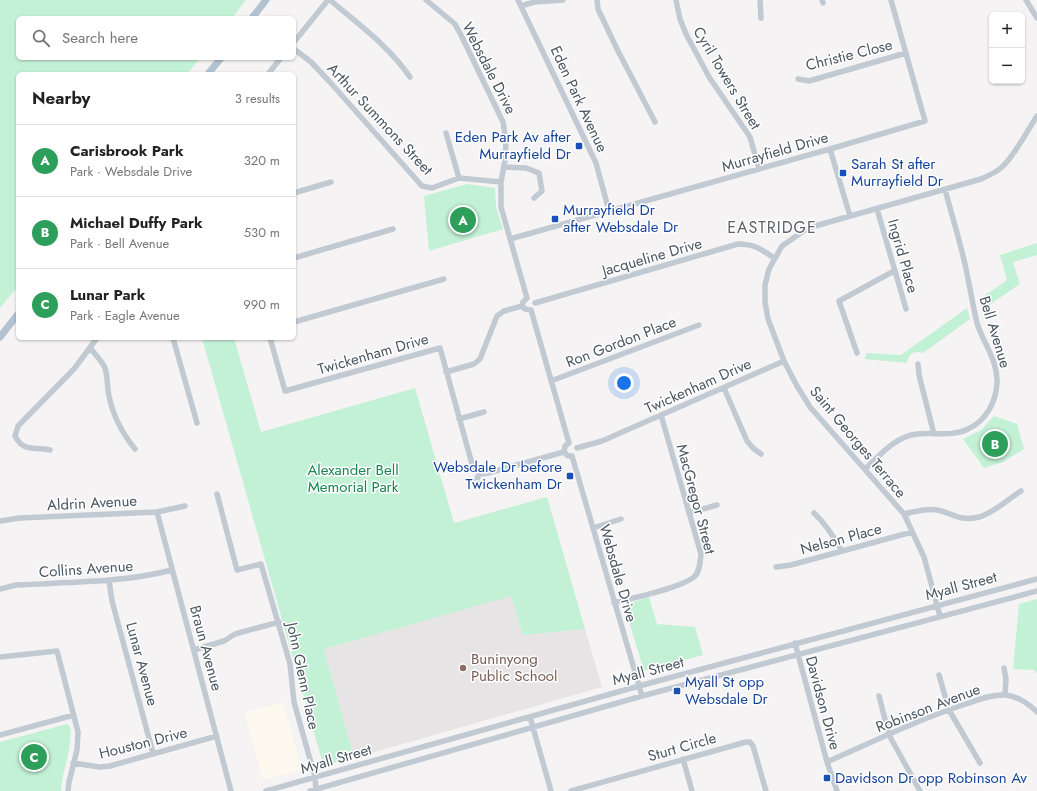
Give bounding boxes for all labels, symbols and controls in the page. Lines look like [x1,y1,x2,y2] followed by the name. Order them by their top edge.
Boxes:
[989,12,1025,84] map controls
[989,12,1025,48] button: +
[16,16,296,60] search box
[456,18,522,118] street label: Websdale Drive
[688,22,767,134] street label: Cyril Towers Street
[30,27,52,49] icon: search
[62,27,138,49] text: Search here
[803,34,895,76] street label: Christie Close
[545,42,613,156] street label: Eden Park Avenue
[989,48,1025,84] button: −
[322,58,438,180] street label: Arthur Summons Street
[32,86,90,110] text: Nearby
[235,89,280,108] text: 3 results
[455,126,572,165] place label: Eden Park Av after Murrayfield Dr
[719,126,831,178] street label: Murrayfield Drive
[70,140,184,162] text: Carisbrook Park
[574,141,584,151] marker: Eden Park Av after Murrayfield Dr
[40,151,50,170] text: A
[244,151,280,170] text: 320 m
[851,153,944,192] place label: Sarah St after Murrayfield Dr
[70,162,192,181] text: Park · Websdale Drive
[838,168,848,178] marker: Sarah St after Murrayfield Dr
[563,199,679,238] place label: Murrayfield Dr after Websdale Dr
[450,205,476,235] pin: A
[70,212,203,234] text: Michael Duffy Park
[550,214,560,224] marker: Murrayfield Dr after Websdale Dr
[727,216,817,239] district label: EASTRIDGE
[882,216,924,296] street label: Ingrid Place
[41,223,49,242] text: B
[244,223,280,242] text: 530 m
[598,232,705,282] street label: Jacqueline Drive
[70,234,169,253] text: Park · Bell Avenue
[70,284,145,306] text: Lunar Park
[974,293,1016,371] street label: Bell Avenue
[40,295,50,314] text: C
[243,295,280,314] text: 990 m
[70,306,180,325] text: Park · Eagle Avenue
[563,311,680,373] street label: Ron Gordon Place
[315,328,431,380] street label: Twickenham Drive
[641,353,755,419] street label: Twickenham Drive
[614,373,634,393] your location
[805,381,912,503] street label: Saint Georges Terrace
[982,429,1008,459] pin: B
[671,442,721,557] street label: MacGregor Street
[433,456,563,495] place label: Websdale Dr before Twickenham Dr
[307,459,399,498] park label: Alexander Bell Memorial Park
[565,471,575,481] marker: Websdale Dr before Twickenham Dr
[46,490,138,516] street label: Aldrin Avenue
[798,518,884,560] street label: Nelson Place
[594,522,643,625] street label: Websdale Drive
[38,555,134,583] street label: Collins Avenue
[923,566,1000,606] street label: Myall Street
[184,603,228,693] street label: Braun Avenue
[281,619,325,732] street label: John Glenn Place
[120,620,164,709] street label: Lunar Avenue
[471,648,557,687] place label: Buninyong Public School
[610,651,687,691] street label: Myall Street
[800,654,846,753] street label: Davidson Drive
[458,663,468,673] marker: Buninyong Public School
[685,671,769,710] place label: Myall St opp Websdale Dr
[873,678,984,738] street label: Robinson Avenue
[672,686,682,696] marker: Myall St opp Websdale Dr
[97,721,190,765] street label: Houston Drive
[645,727,719,767] street label: Sturt Circle
[298,738,375,780] street label: Myall Street
[21,742,47,772] pin: C
[835,767,1027,789] place label: Davidson Dr opp Robinson Av
[822,773,832,783] marker: Davidson Dr opp Robinson Av

